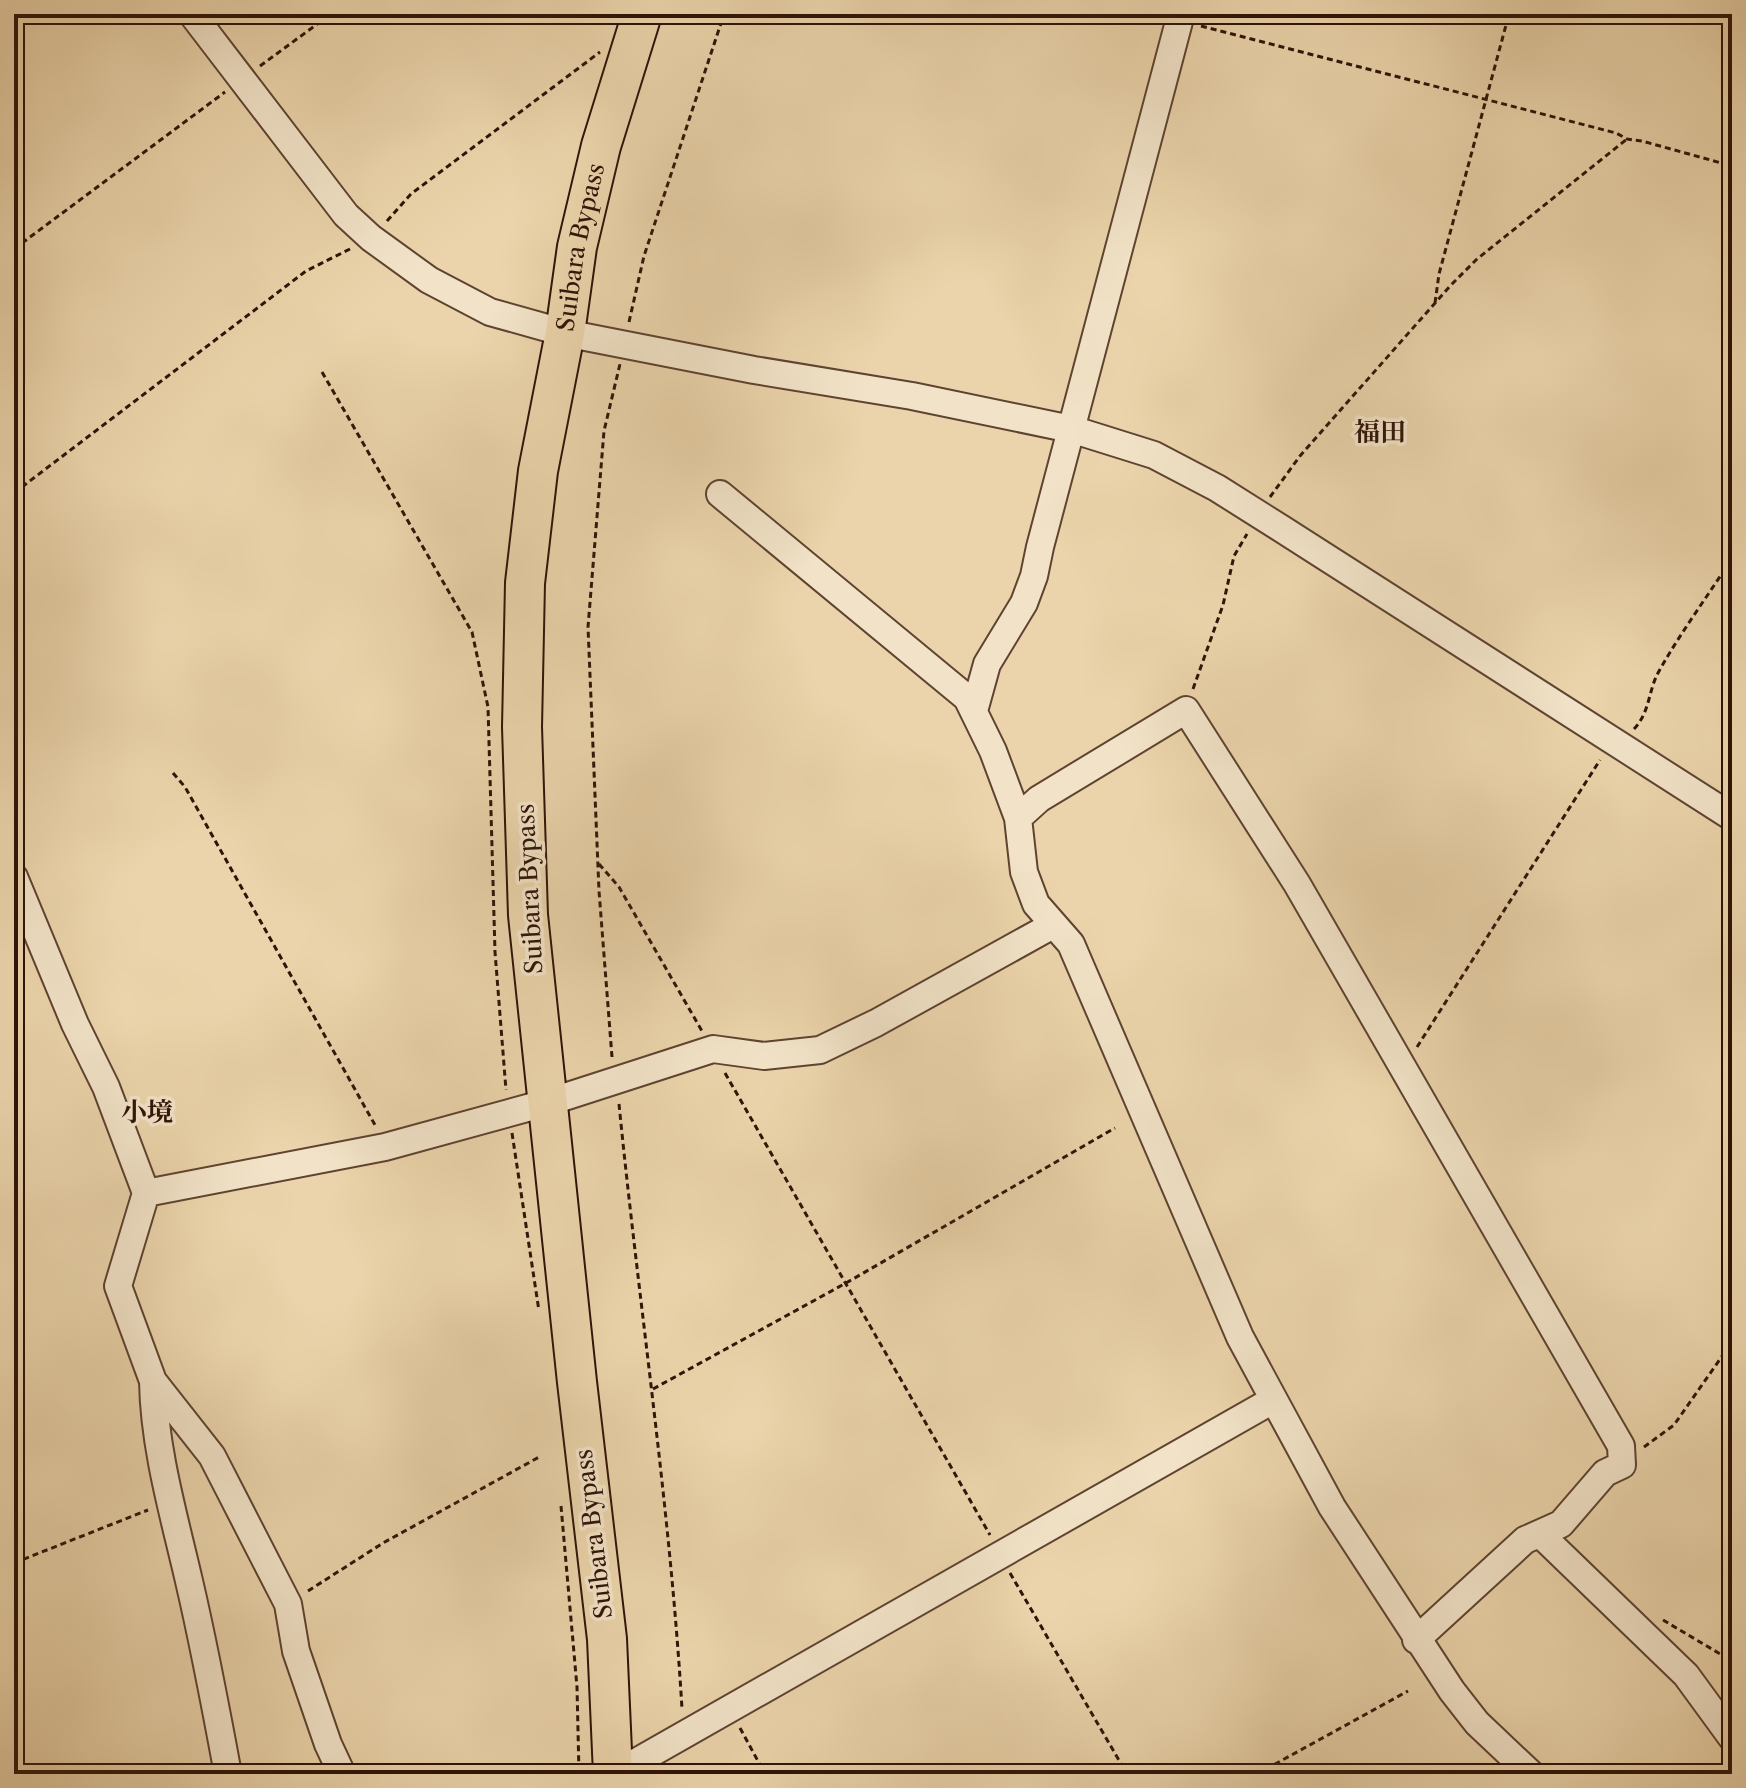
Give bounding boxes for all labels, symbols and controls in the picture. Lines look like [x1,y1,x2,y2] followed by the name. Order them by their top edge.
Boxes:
[550,160,610,333] street label: Suibara Bypass
[1354,416,1406,448] district label: 福田
[511,803,548,975] street label: Suibara Bypass
[121,1096,173,1128] district label: 小境
[569,1448,618,1620] street label: Suibara Bypass

